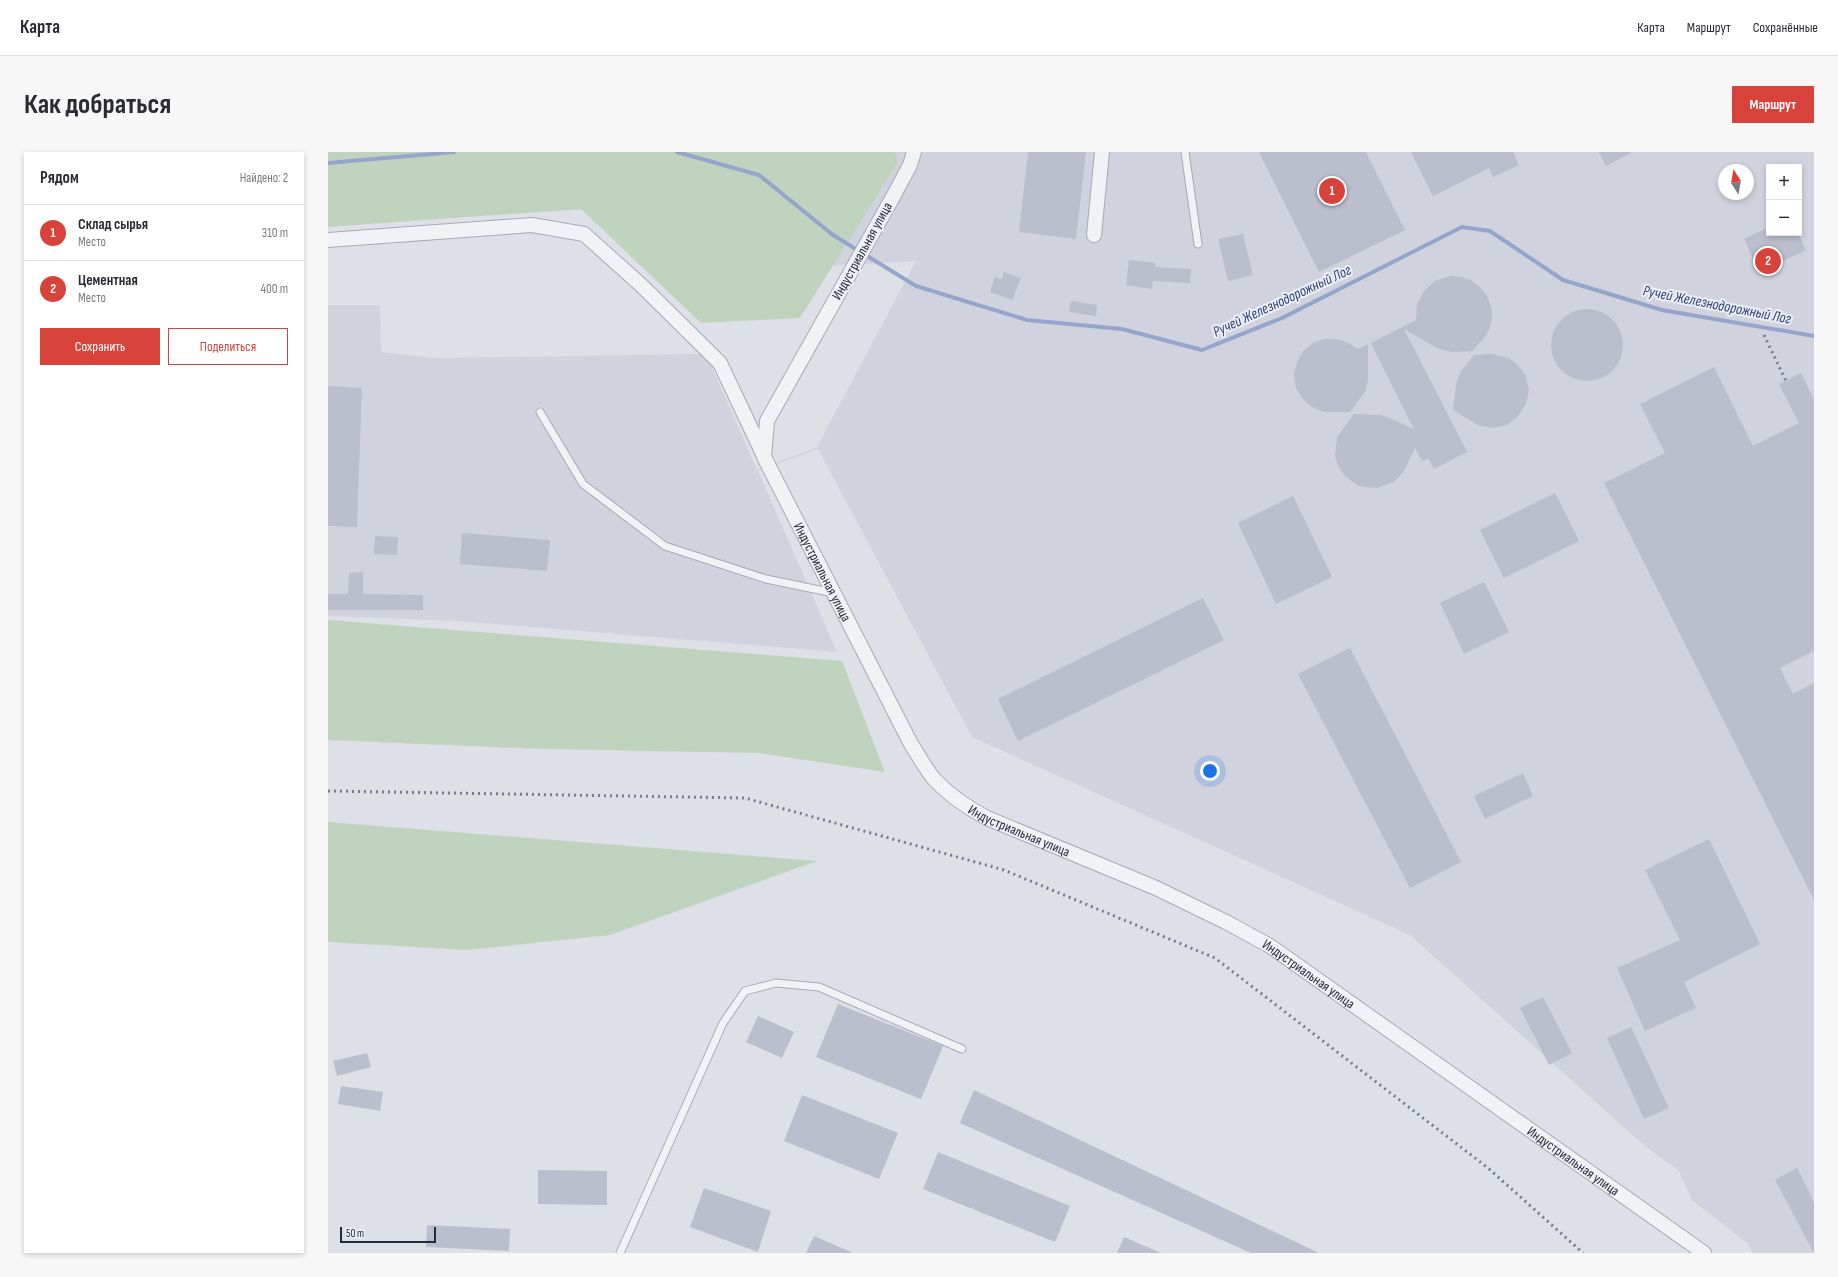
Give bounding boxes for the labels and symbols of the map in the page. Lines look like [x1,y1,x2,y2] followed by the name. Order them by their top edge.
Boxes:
[1718,164,1754,200] north arrow
[1319,176,1345,206] pin: 1
[828,199,896,303] street label: Индустриальная улица
[1755,246,1781,276] pin: 2
[1210,260,1355,341] water label: Ручей Железнодорожный Лог
[1641,281,1793,329] water label: Ручей Железнодорожный Лог
[790,519,855,624] street label: Индустриальная улица
[1200,761,1220,781] your location
[965,801,1073,860] street label: Индустриальная улица
[1260,935,1358,1012] street label: Индустриальная улица
[1524,1122,1623,1199] street label: Индустриальная улица
[340,1225,436,1244] scale bar

